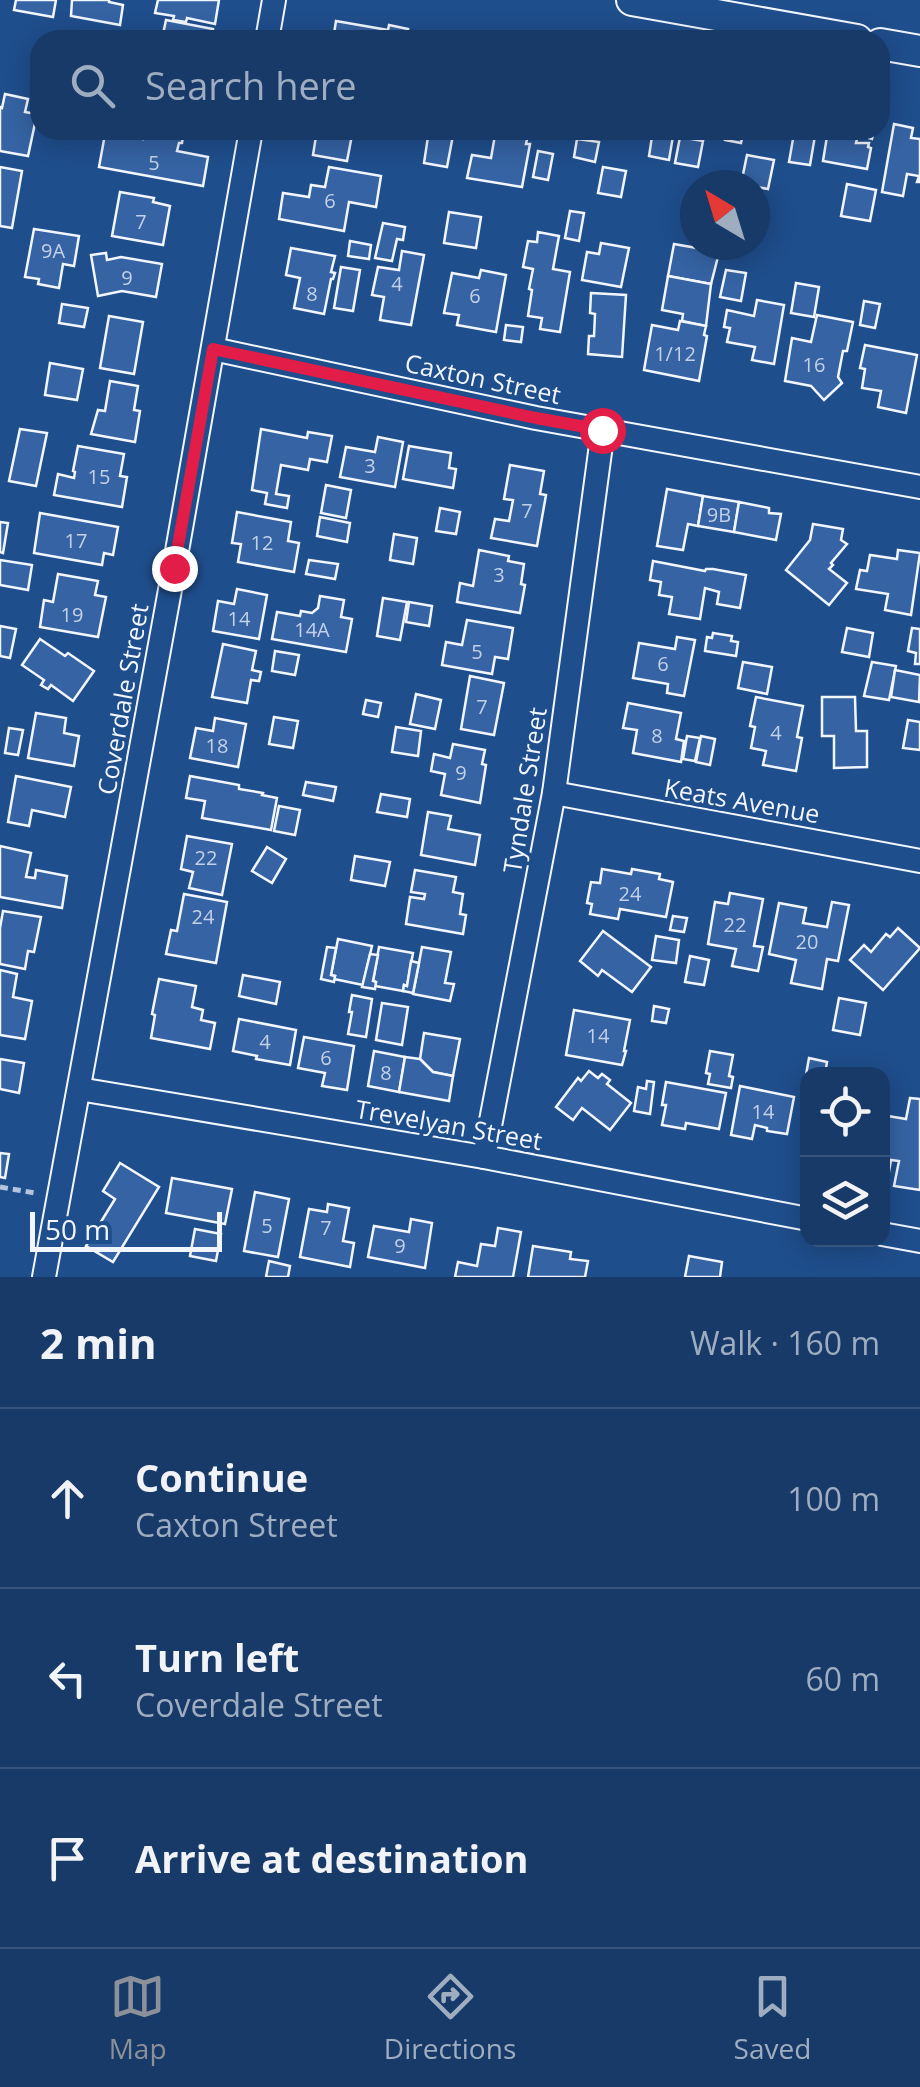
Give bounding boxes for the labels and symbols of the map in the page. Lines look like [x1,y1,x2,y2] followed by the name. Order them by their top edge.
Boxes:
[148,149,160,176] house number: 5
[680,170,770,260] north arrow
[324,187,336,214] house number: 6
[135,208,147,235] house number: 7
[41,237,65,264] house number: 9A
[121,264,133,291] house number: 9
[391,270,403,297] house number: 4
[306,280,318,307] house number: 8
[469,282,481,309] house number: 6
[654,340,696,367] house number: 1/12
[402,345,564,411] street label: Caxton Street
[803,351,825,378] house number: 16
[580,408,626,454] route start
[364,452,376,479] house number: 3
[88,463,110,490] house number: 15
[521,497,533,524] house number: 7
[707,501,731,528] house number: 9B
[65,527,87,554] house number: 17
[251,529,273,556] house number: 12
[152,546,198,592] route end
[493,561,505,588] house number: 3
[61,601,83,628] house number: 19
[88,601,156,797] street label: Coverdale Street
[228,605,251,632] house number: 14
[294,616,330,643] house number: 14A
[471,638,483,665] house number: 5
[657,650,669,677] house number: 6
[476,693,488,720] house number: 7
[494,705,554,875] street label: Tyndale Street
[770,719,782,746] house number: 4
[651,722,663,749] house number: 8
[206,732,228,759] house number: 18
[455,759,467,786] house number: 9
[661,770,823,830] street label: Keats Avenue
[195,844,217,871] house number: 22
[619,880,642,907] house number: 24
[192,903,215,930] house number: 24
[724,911,746,938] house number: 22
[796,928,818,955] house number: 20
[587,1022,610,1049] house number: 14
[259,1028,271,1055] house number: 4
[320,1044,332,1071] house number: 6
[380,1059,392,1086] house number: 8
[353,1091,545,1157] street label: Trevelyan Street
[752,1098,775,1125] house number: 14
[30,1207,222,1252] scale bar
[261,1212,273,1239] house number: 5
[320,1214,332,1241] house number: 7
[394,1232,406,1259] house number: 9

